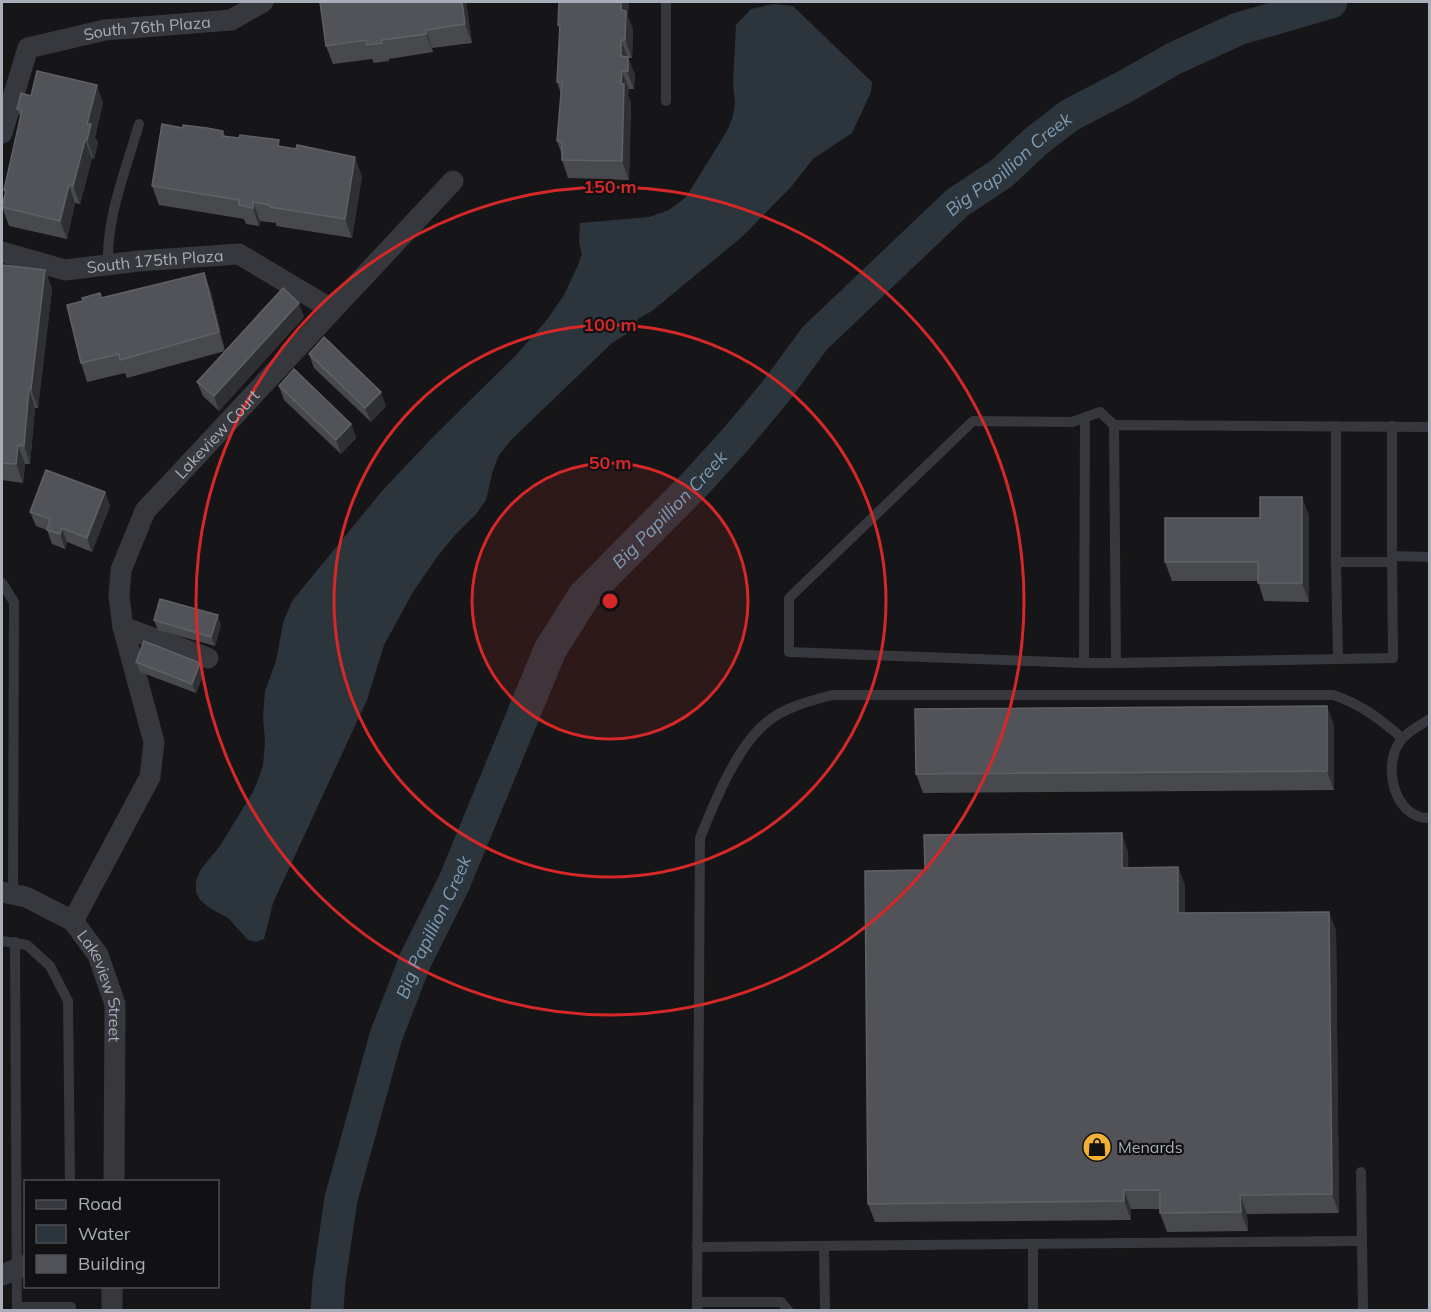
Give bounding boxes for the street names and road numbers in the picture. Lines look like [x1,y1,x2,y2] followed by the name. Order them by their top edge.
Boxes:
[82,12,211,45] street label: South 76th Plaza
[85,245,224,277] street label: South 175th Plaza
[170,385,264,483] street label: Lakeview Court
[73,926,126,1042] street label: Lakeview Street

